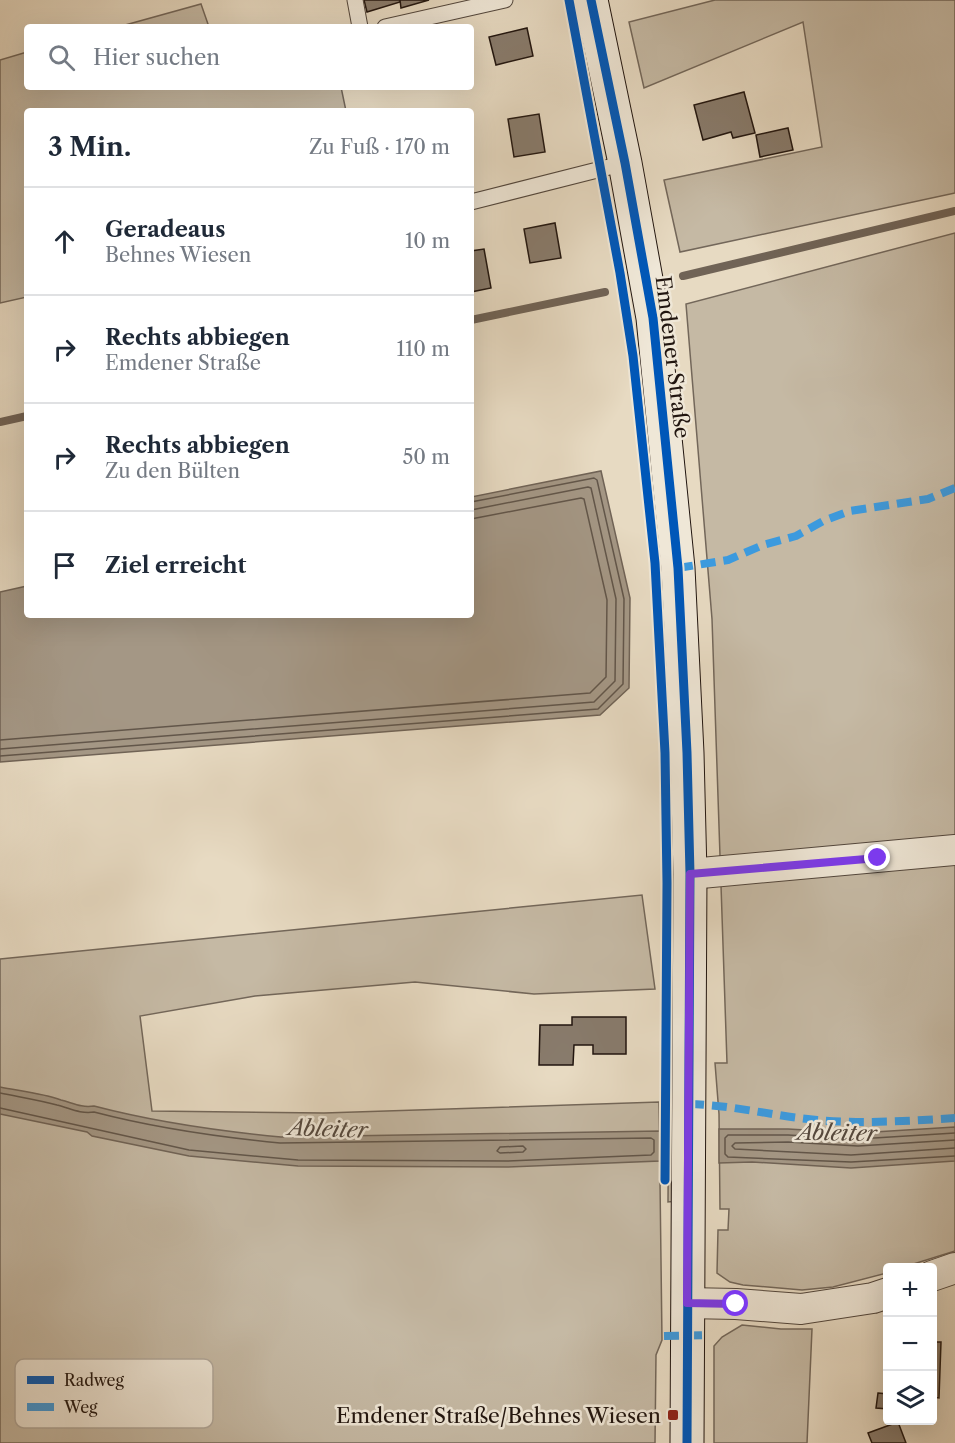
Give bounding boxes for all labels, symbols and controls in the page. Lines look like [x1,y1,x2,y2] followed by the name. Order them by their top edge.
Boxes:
[24,24,474,90] search box
[45,41,78,74] icon: search
[93,44,220,71] text: Hier suchen
[48,131,131,163] text: 3 Min.
[309,135,450,159] text: Zu Fuß · 170 m
[105,216,225,243] text: Geradeaus
[48,225,81,258] icon: ahead
[405,229,450,253] text: 10 m
[105,243,251,267] text: Behnes Wiesen
[651,274,695,440] street label: Emdener Straße
[105,324,290,351] text: Rechts abbiegen
[48,333,81,366] icon: right
[397,337,450,361] text: 110 m
[105,351,261,375] text: Emdener Straße
[105,432,290,459] text: Rechts abbiegen
[48,441,81,474] icon: right
[403,445,450,469] text: 50 m
[105,459,240,483] text: Zu den Bülten
[48,549,81,582] icon: arrive
[105,552,246,579] text: Ziel erreicht
[864,844,890,870] route end
[285,1114,370,1144] water label: Ableiter
[794,1119,879,1147] water label: Ableiter
[883,1263,937,1425] map controls
[883,1263,937,1317] button: +
[722,1290,748,1316] route start
[883,1317,937,1371] button: −
[15,1359,213,1428] legend
[64,1370,124,1390] text: Radweg
[883,1371,937,1425] button: layers
[63,1397,98,1417] text: Weg
[336,1403,661,1428] place label: Emdener Straße/Behnes Wiesen
[666,1408,680,1422] marker: Emdener Straße/Behnes Wiesen

